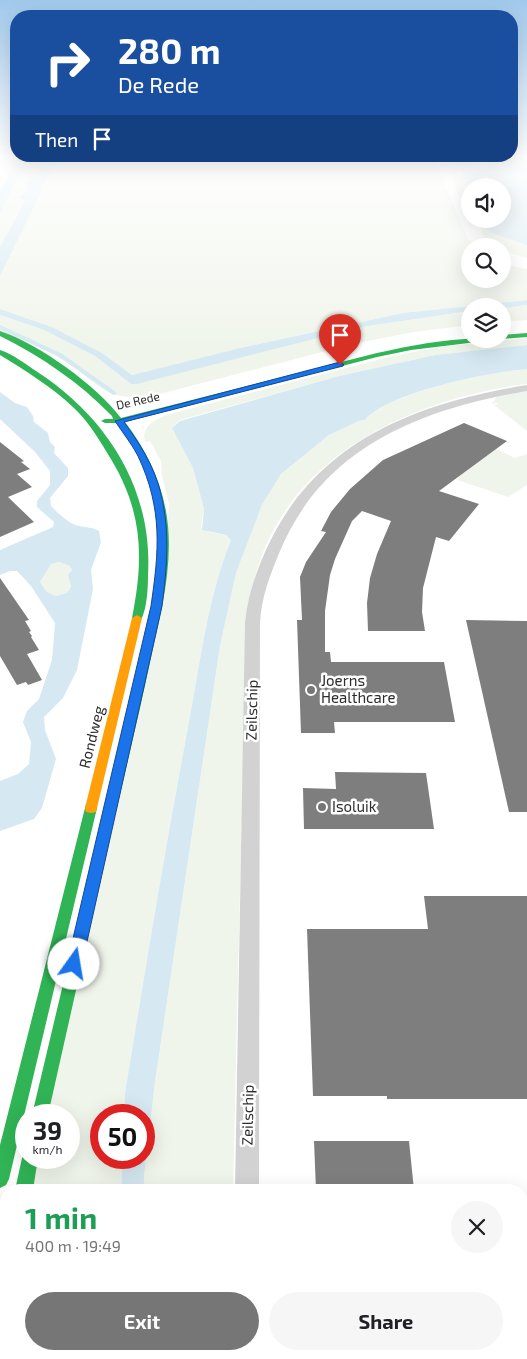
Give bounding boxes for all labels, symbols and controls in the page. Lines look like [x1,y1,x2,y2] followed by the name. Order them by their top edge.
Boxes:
[118,29,221,71] text: 280 m
[35,30,100,95] icon: right
[118,71,199,97] text: De Rede
[88,125,116,153] icon: arrive
[35,128,78,151] text: Then
[461,178,511,348] map controls
[461,178,511,228] button: sound
[461,238,511,288] button: search
[461,298,511,348] button: layers
[319,314,361,365] pin
[326,321,354,349] icon: arrive
[115,388,161,412] street label: De Rede
[321,671,396,706] place label: Joerns Healthcare
[241,679,261,741] street label: Zeilschip
[305,684,317,696] marker: Joerns Healthcare
[75,703,108,770] street label: Rondweg
[332,797,377,815] place label: Isoluik
[316,801,328,813] marker: Isoluik
[47,937,99,989] position arrow
[237,1084,257,1146] street label: Zeilschip
[90,1104,155,1169] speed limit sign: 50
[33,1115,62,1145] text: 39
[33,1142,62,1156] text: km/h
[25,1199,97,1235] text: 1 min
[451,1201,503,1253] button: close
[25,1236,121,1255] text: 400 m · 19:49
[25,1292,259,1350] button: Exit
[269,1292,503,1350] button: Share

